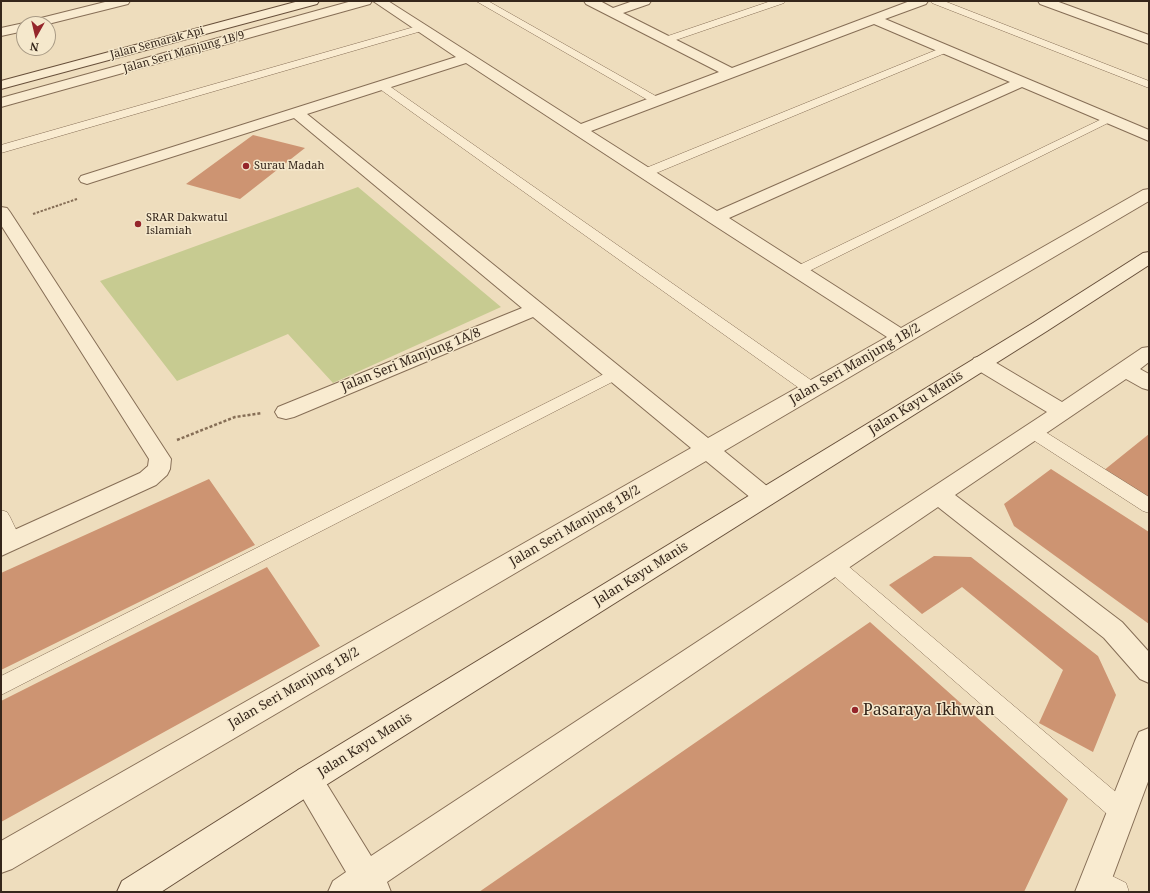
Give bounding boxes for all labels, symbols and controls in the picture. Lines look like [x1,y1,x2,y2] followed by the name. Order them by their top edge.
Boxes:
[16,16,56,56] north arrow
[109,24,205,62] street label: Jalan Semarak Api
[122,28,246,76] street label: Jalan Seri Manjung 1B/9
[29,39,40,55] text: N
[254,159,324,173] place label: Surau Madah
[241,161,251,171] marker: Surau Madah
[146,211,228,237] place label: SRAR Dakwatul Islamiah
[133,219,143,229] marker: SRAR Dakwatul Islamiah
[787,320,923,408] street label: Jalan Seri Manjung 1B/2
[339,325,483,395] street label: Jalan Seri Manjung 1A/8
[866,368,966,438] street label: Jalan Kayu Manis
[507,482,643,570] street label: Jalan Seri Manjung 1B/2
[591,539,691,609] street label: Jalan Kayu Manis
[226,644,362,732] street label: Jalan Seri Manjung 1B/2
[863,700,995,720] place label: Pasaraya Ikhwan
[850,705,860,715] marker: Pasaraya Ikhwan
[315,710,415,780] street label: Jalan Kayu Manis

